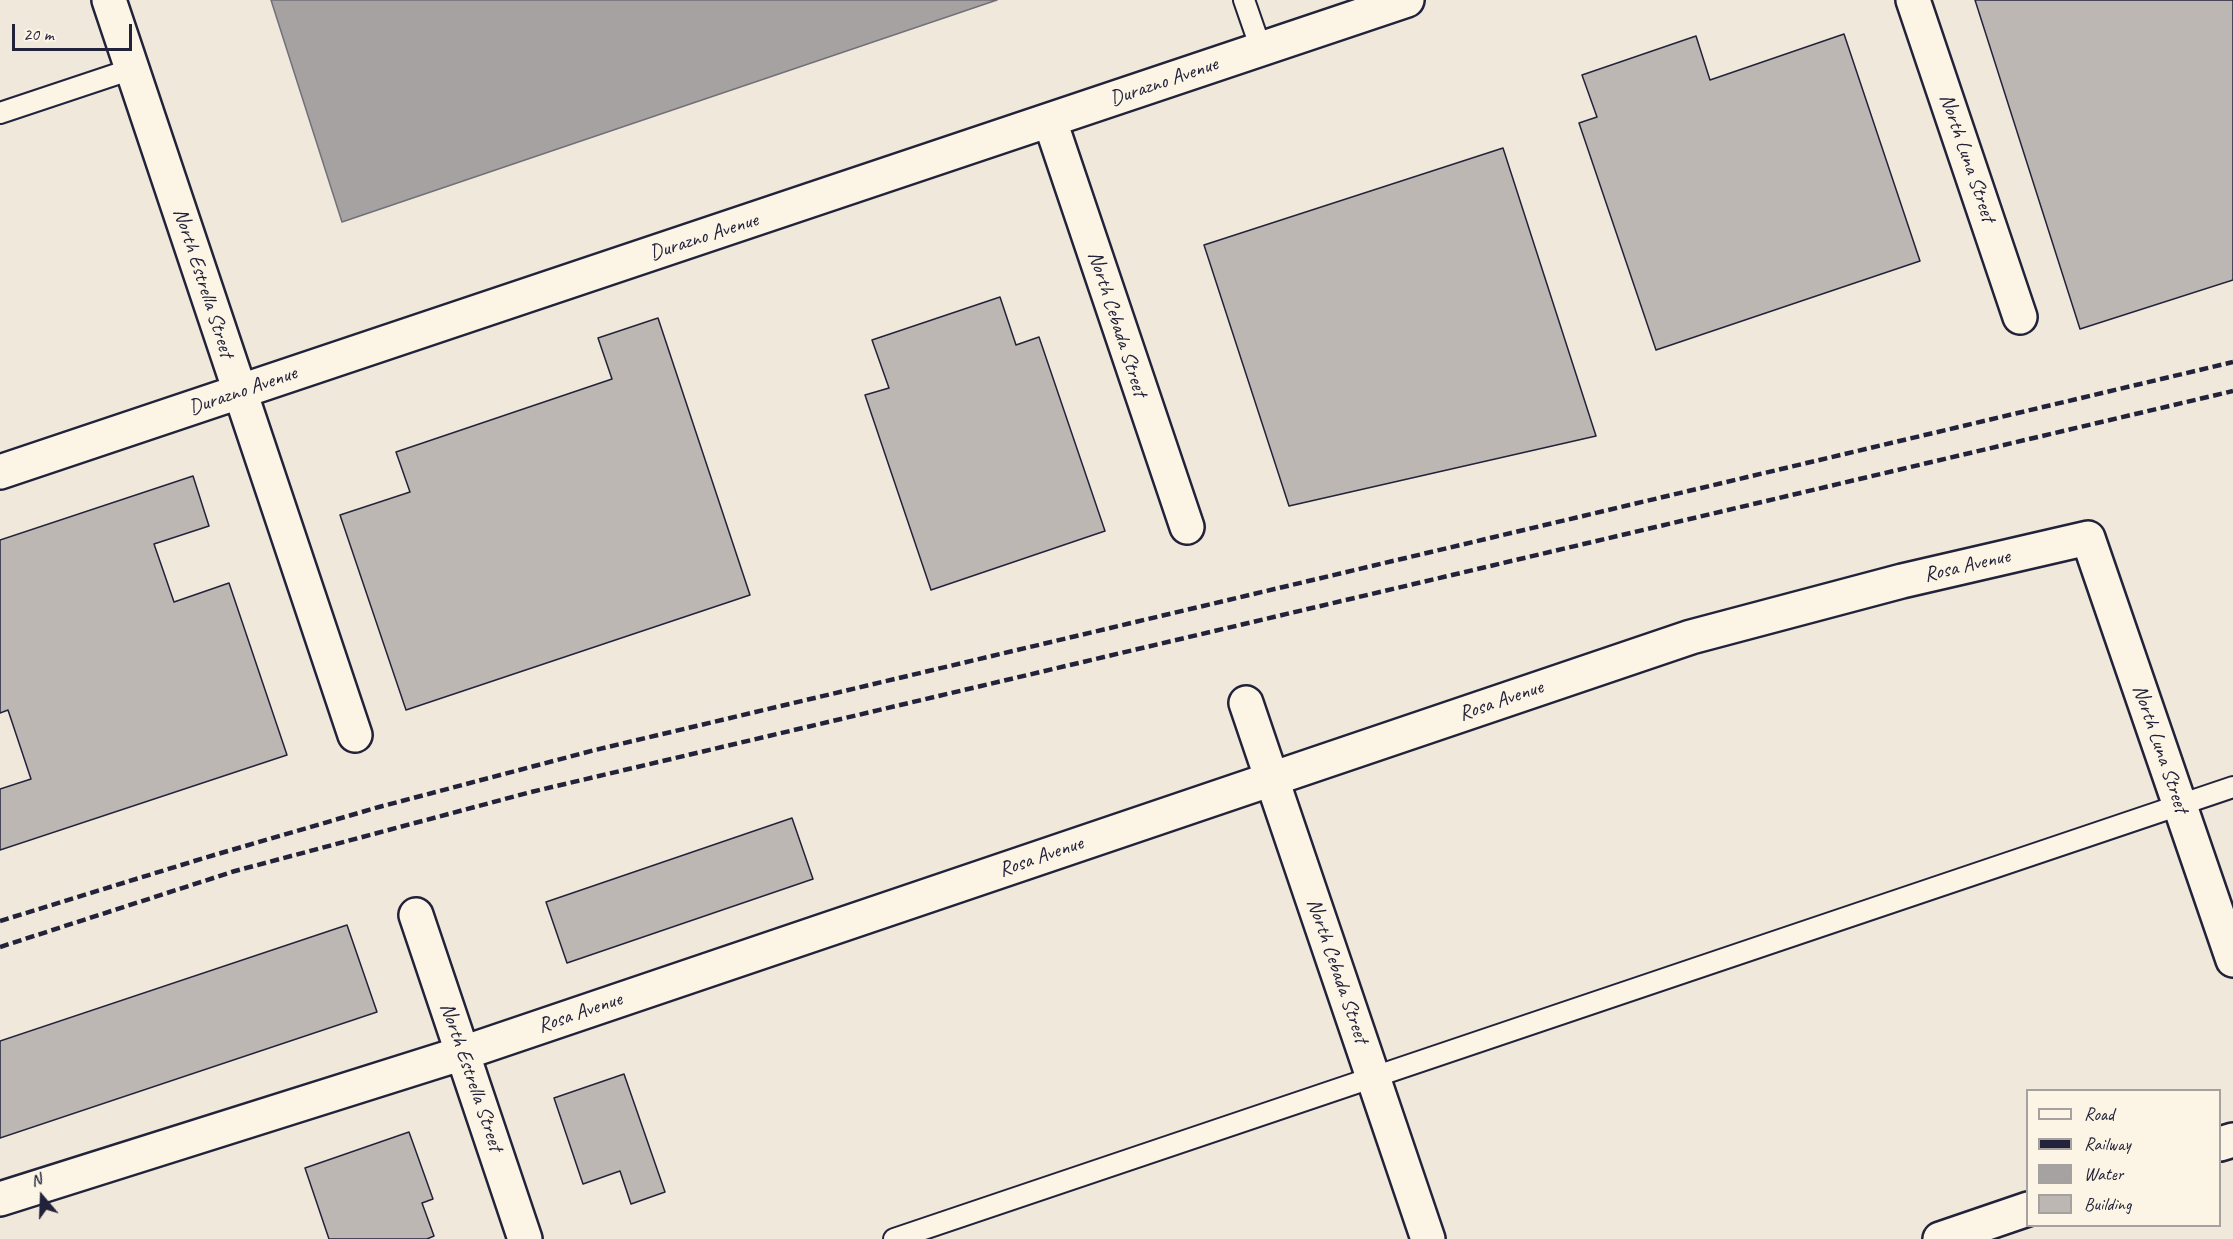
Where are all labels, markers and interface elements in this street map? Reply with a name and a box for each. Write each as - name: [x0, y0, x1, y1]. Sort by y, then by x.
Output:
- scale bar: [15, 12, 135, 50]
- text: 20 m: [23, 23, 54, 45]
- street label: Durazno Avenue: [1107, 52, 1221, 112]
- street label: North Luna Street: [1933, 91, 2001, 225]
- street label: North Estrella Street: [167, 205, 239, 361]
- street label: Durazno Avenue: [647, 208, 761, 266]
- street label: North Cebada Street: [1082, 248, 1152, 400]
- street label: Durazno Avenue: [186, 361, 300, 421]
- street label: Rosa Avenue: [1922, 544, 2012, 588]
- street label: Rosa Avenue: [1456, 675, 1546, 727]
- street label: North Luna Street: [2126, 682, 2194, 816]
- street label: Rosa Avenue: [996, 831, 1086, 883]
- street label: North Cebada Street: [1300, 895, 1374, 1047]
- street label: Rosa Avenue: [535, 987, 625, 1039]
- street label: North Estrella Street: [434, 999, 508, 1155]
- legend: [2026, 1089, 2221, 1227]
- text: Road: [2084, 1103, 2114, 1125]
- text: Railway: [2084, 1133, 2131, 1155]
- text: Water: [2084, 1163, 2123, 1185]
- north arrow: [12, 1167, 72, 1227]
- text: N: [28, 1169, 44, 1191]
- text: Building: [2084, 1193, 2131, 1215]

